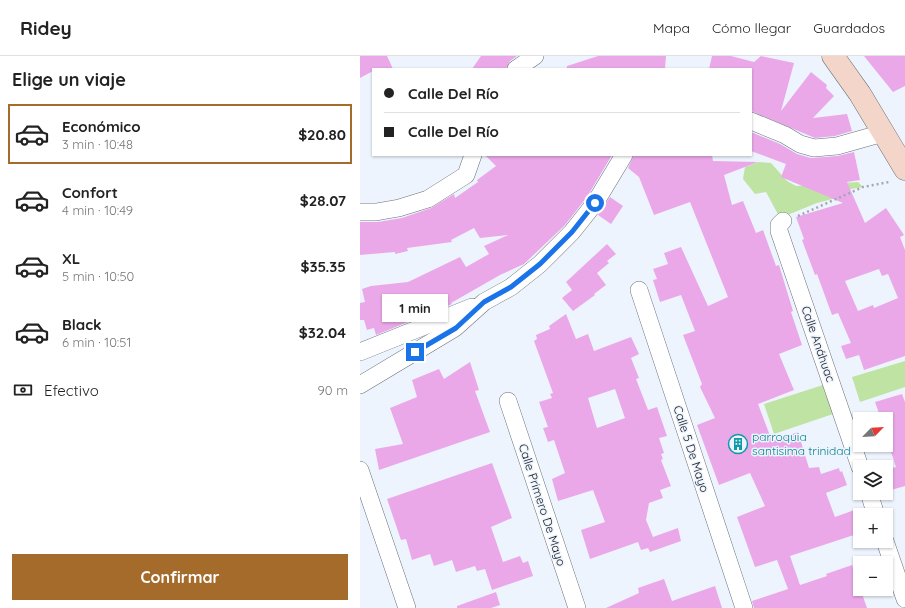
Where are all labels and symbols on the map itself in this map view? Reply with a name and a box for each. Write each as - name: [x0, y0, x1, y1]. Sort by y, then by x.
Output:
- route start: [586, 194, 604, 212]
- callout: 1 min: [382, 294, 448, 322]
- street label: Calle Anáhuac: [798, 304, 839, 384]
- route end: [406, 343, 424, 361]
- street label: Calle 5 De Mayo: [670, 404, 713, 494]
- north arrow: [853, 412, 893, 452]
- place label: parroquia santisima trinidad: [752, 429, 851, 458]
- building icon: parroquia santisima trinidad: [727, 433, 749, 455]
- street label: Calle Primero De Mayo: [516, 442, 569, 568]

